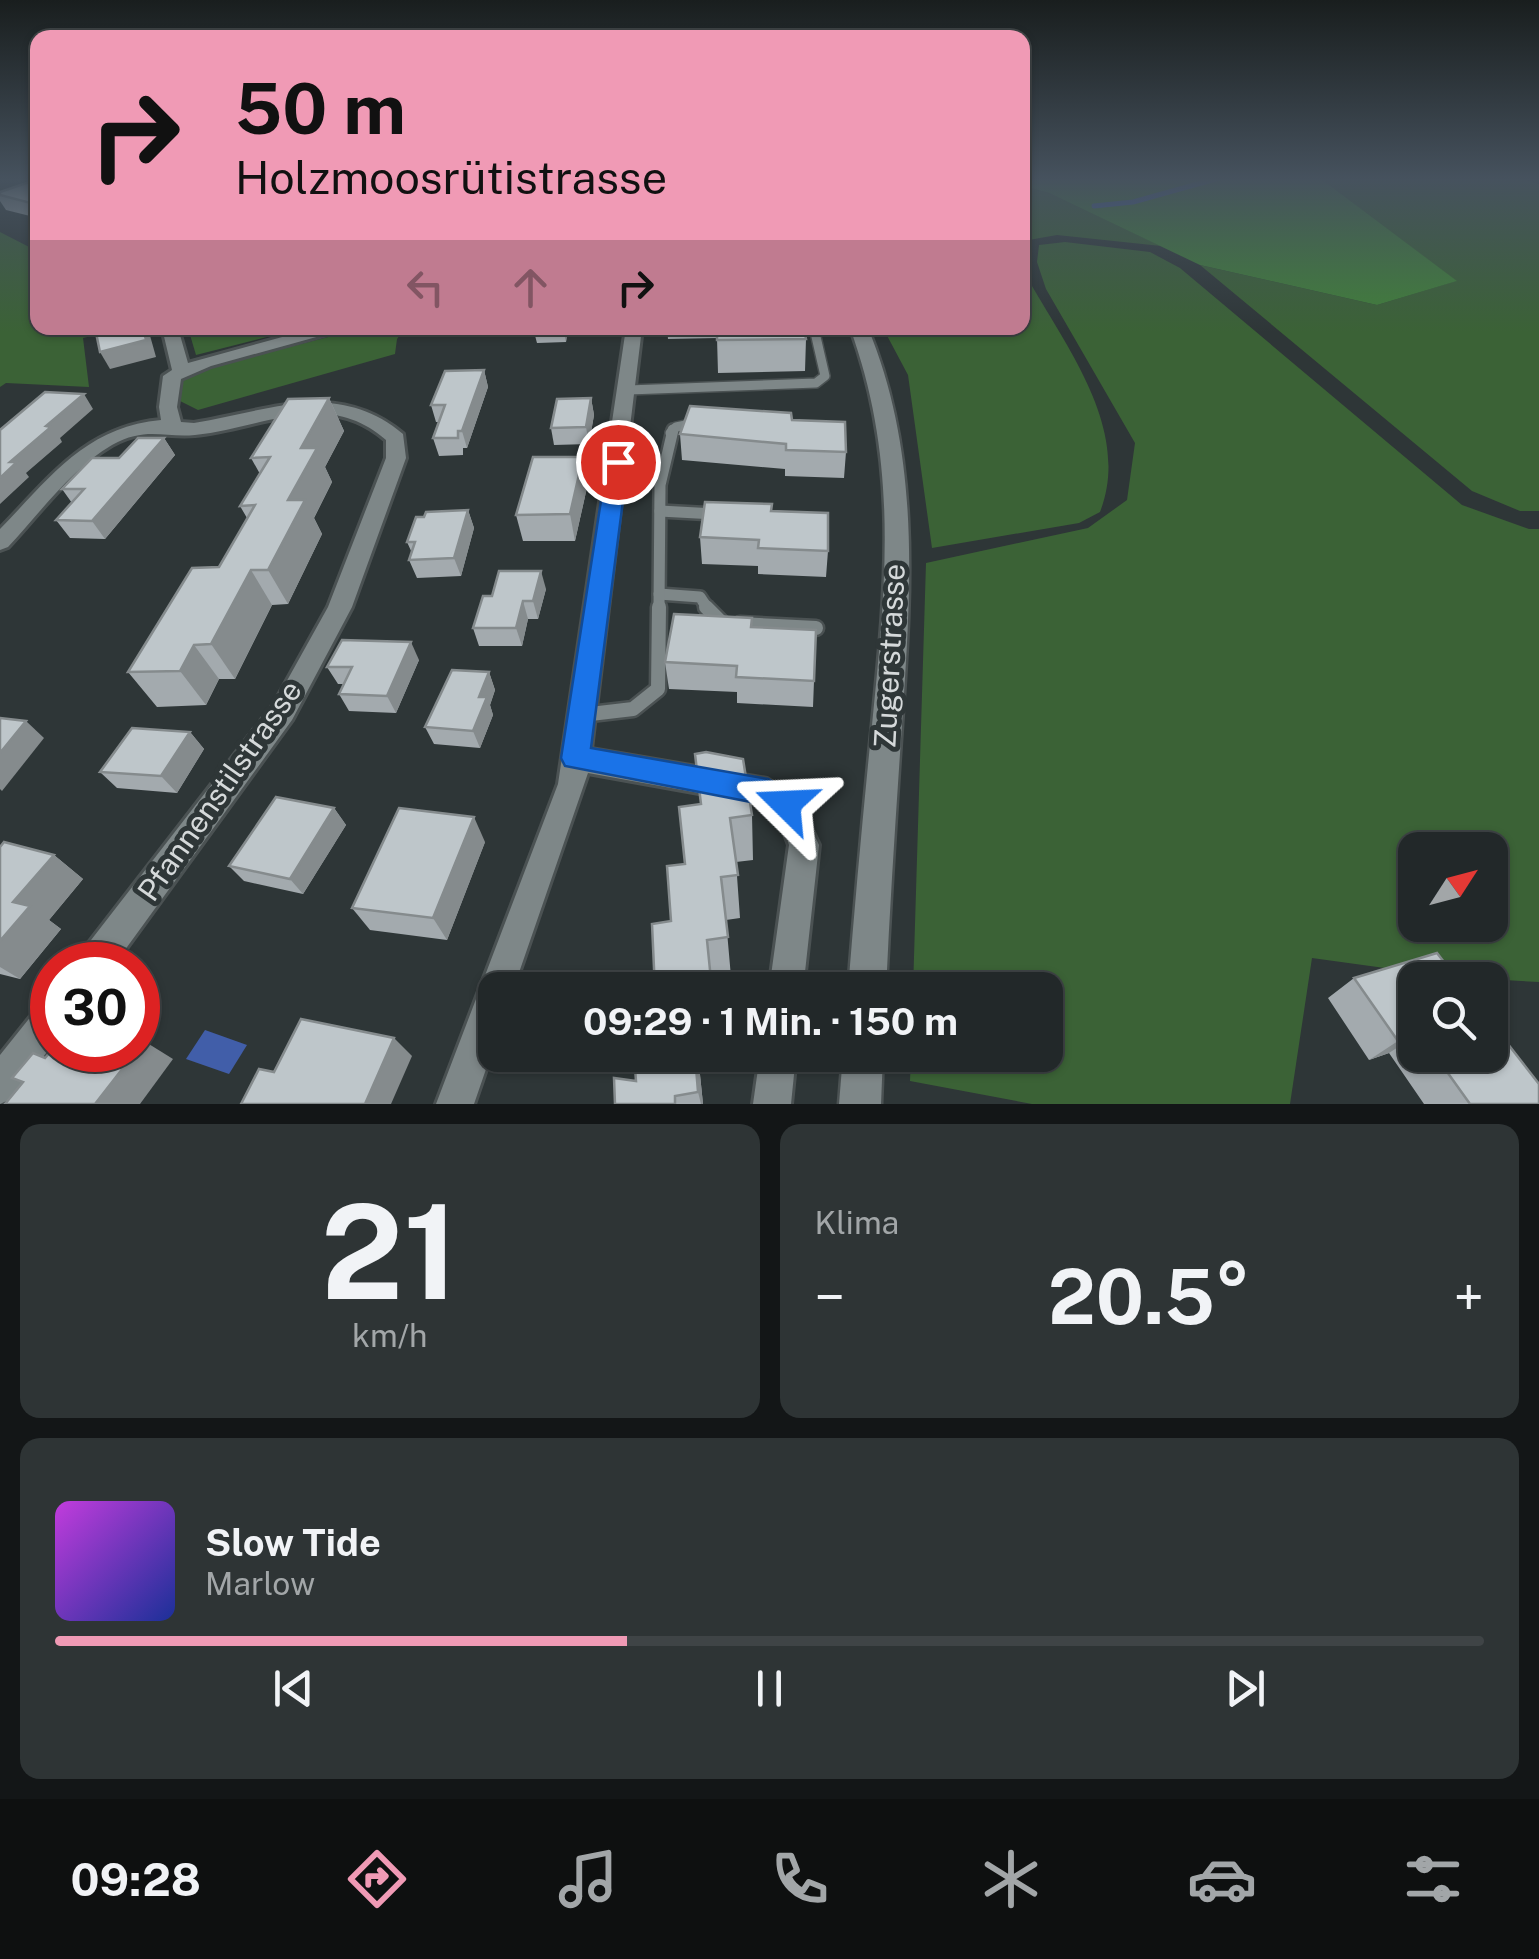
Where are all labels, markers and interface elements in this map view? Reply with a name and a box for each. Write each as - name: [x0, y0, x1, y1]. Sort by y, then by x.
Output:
- text: 50 m: [235, 67, 406, 150]
- icon: right: [70, 70, 200, 200]
- text: Holzmoosrütistrasse: [235, 151, 667, 204]
- icon: left: [398, 260, 453, 315]
- icon: ahead: [503, 260, 558, 315]
- icon: right: [608, 260, 663, 315]
- pin: [576, 420, 661, 505]
- icon: arrive: [591, 435, 646, 490]
- street label: Zugerstrasse: [866, 563, 912, 749]
- street label: Pfannenstilstrasse: [130, 673, 309, 908]
- position arrow: [734, 752, 838, 856]
- north arrow: [1398, 832, 1508, 942]
- map controls: [1398, 832, 1508, 1072]
- speed limit sign: 30: [30, 942, 160, 1072]
- button: search: [1398, 962, 1508, 1072]
- text: 09:29 · 1 Min. · 150 m: [583, 999, 958, 1044]
- text: 21: [321, 1176, 459, 1328]
- text: Klima: [815, 1204, 899, 1241]
- text: 20.5°: [1048, 1253, 1250, 1341]
- text: −: [815, 1265, 845, 1329]
- text: +: [1453, 1265, 1484, 1329]
- text: km/h: [352, 1317, 427, 1354]
- text: Slow Tide: [205, 1520, 381, 1565]
- text: Marlow: [205, 1565, 315, 1602]
- icon: previous: [266, 1661, 321, 1716]
- icon: pause: [742, 1661, 797, 1716]
- icon: next: [1218, 1661, 1273, 1716]
- icon: directions: [342, 1844, 412, 1914]
- icon: music: [553, 1844, 623, 1914]
- icon: phone: [765, 1844, 835, 1914]
- icon: climate: [976, 1844, 1046, 1914]
- icon: car: [1187, 1844, 1257, 1914]
- icon: filters: [1398, 1844, 1468, 1914]
- text: 09:28: [71, 1853, 201, 1906]

